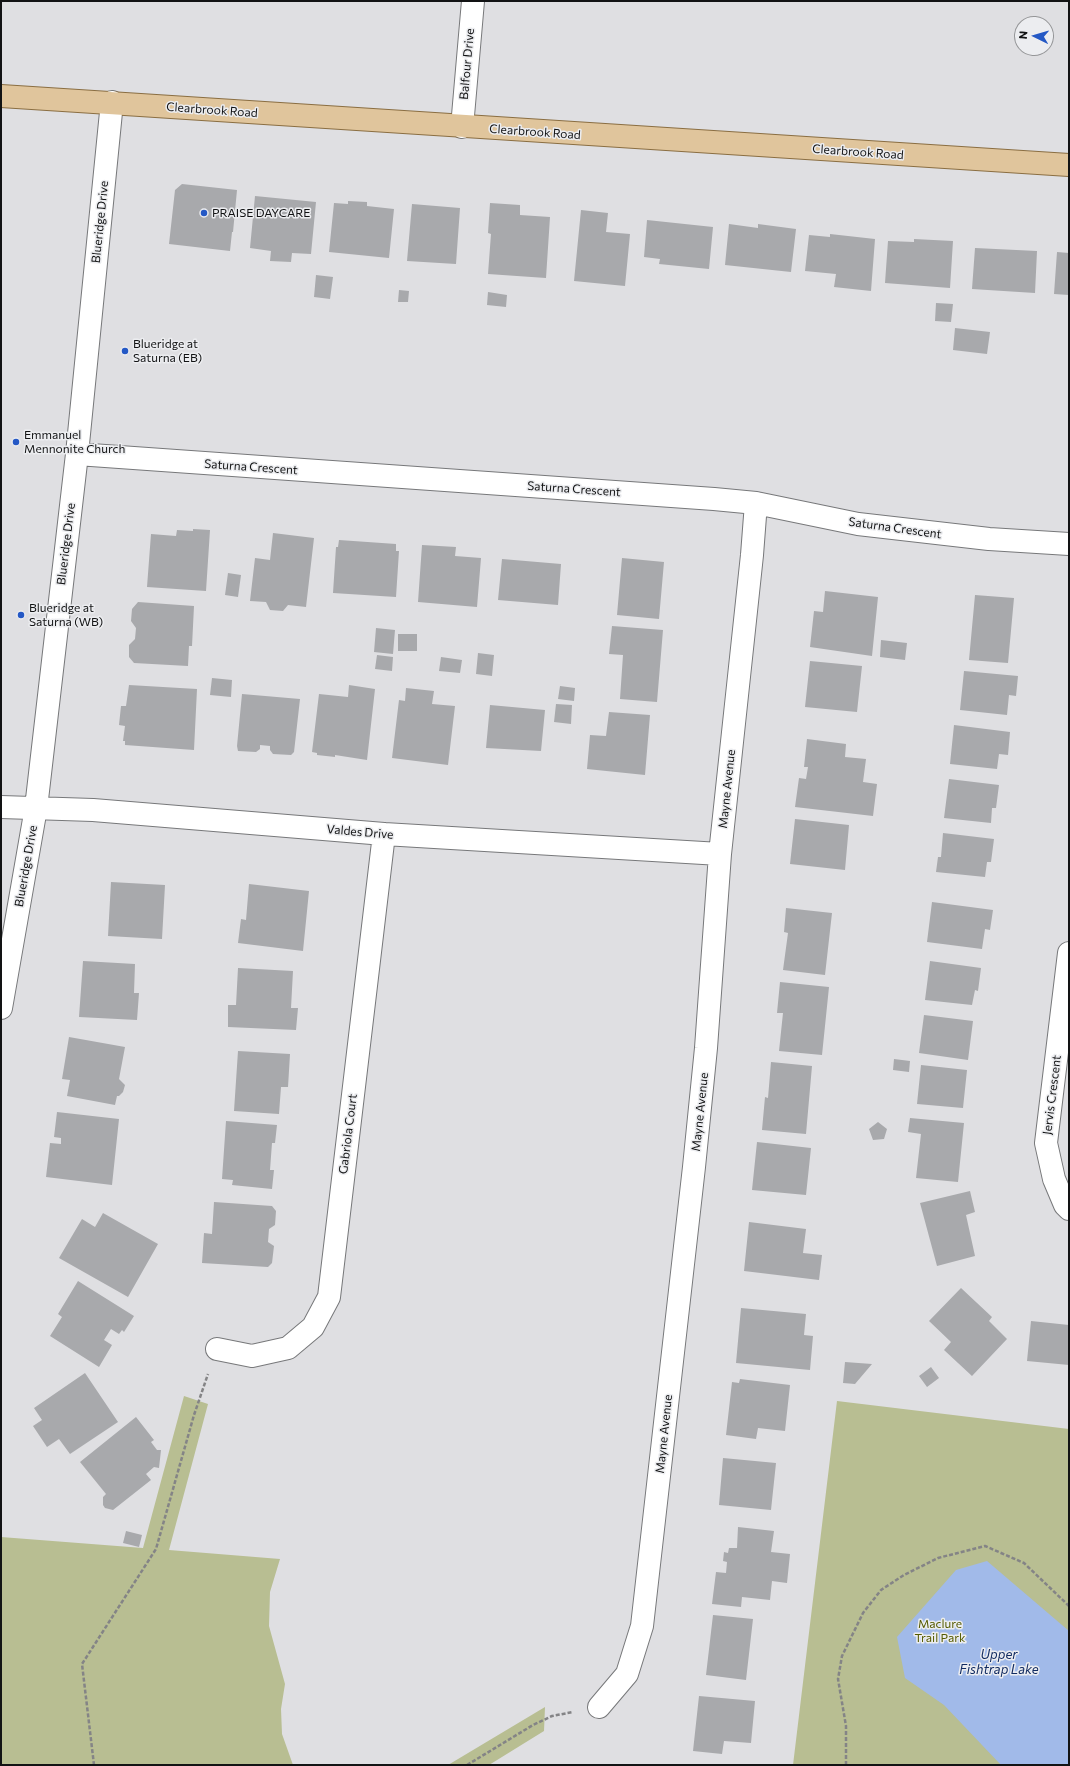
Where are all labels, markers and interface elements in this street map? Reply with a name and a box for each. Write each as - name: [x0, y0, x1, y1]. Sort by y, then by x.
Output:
- north arrow: [1014, 16, 1054, 56]
- street label: Balfour Drive: [457, 28, 477, 100]
- text: N: [1016, 30, 1029, 40]
- street label: Clearbrook Road: [166, 100, 258, 120]
- street label: Clearbrook Road: [489, 122, 581, 142]
- street label: Clearbrook Road: [812, 142, 904, 162]
- street label: Blueridge Drive: [89, 180, 111, 264]
- place label: PRAISE DAYCARE: [212, 206, 310, 220]
- marker: PRAISE DAYCARE: [199, 208, 209, 218]
- place label: Blueridge at Saturna (EB): [133, 337, 202, 365]
- marker: Blueridge at Saturna (EB): [120, 346, 130, 356]
- place label: Emmanuel Mennonite Church: [24, 428, 125, 456]
- marker: Emmanuel Mennonite Church: [11, 437, 21, 447]
- street label: Saturna Crescent: [204, 457, 298, 477]
- street label: Saturna Crescent: [527, 479, 621, 499]
- street label: Blueridge Drive: [54, 502, 78, 586]
- street label: Saturna Crescent: [848, 514, 942, 542]
- place label: Blueridge at Saturna (WB): [29, 601, 103, 629]
- marker: Blueridge at Saturna (WB): [16, 610, 26, 620]
- street label: Mayne Avenue: [716, 749, 738, 829]
- street label: Valdes Drive: [326, 822, 394, 842]
- street label: Blueridge Drive: [12, 824, 40, 908]
- street label: Jervis Crescent: [1040, 1054, 1064, 1136]
- street label: Mayne Avenue: [689, 1072, 711, 1152]
- street label: Gabriola Court: [336, 1093, 360, 1175]
- street label: Mayne Avenue: [653, 1394, 675, 1474]
- park label: Maclure Trail Park: [914, 1617, 966, 1645]
- water label: Upper Fishtrap Lake: [959, 1647, 1039, 1678]

